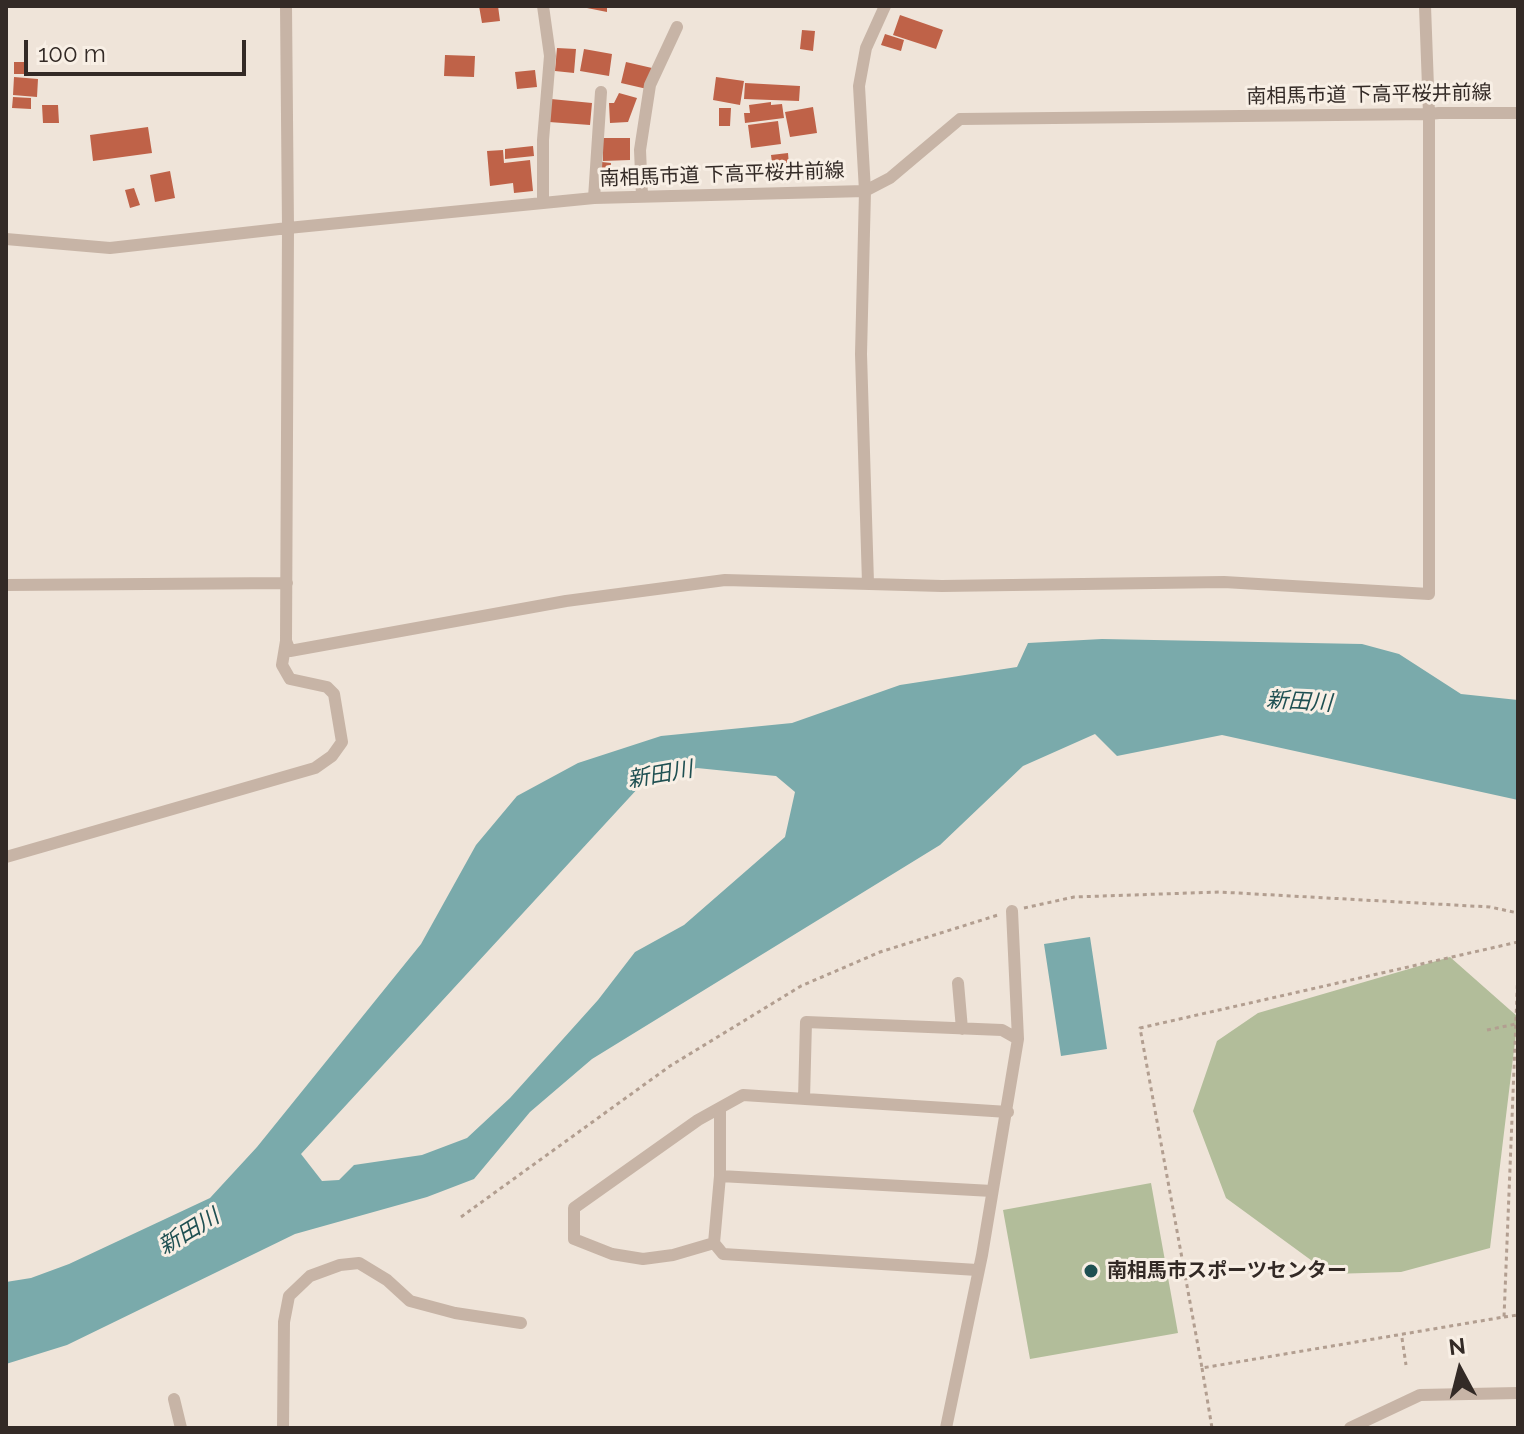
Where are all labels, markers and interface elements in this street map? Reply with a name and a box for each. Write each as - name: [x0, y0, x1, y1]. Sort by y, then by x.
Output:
- scale bar: [28, 24, 250, 74]
- text: 100 m: [38, 39, 106, 68]
- street label: 南相馬市道 下高平桜井前線: [1246, 81, 1492, 109]
- street label: 南相馬市道 下高平桜井前線: [599, 159, 845, 191]
- water label: 新田川: [1265, 687, 1333, 717]
- water label: 新田川: [625, 756, 695, 794]
- water label: 新田川: [154, 1204, 224, 1260]
- place label: 南相馬市スポーツセンター: [1107, 1259, 1347, 1283]
- marker: 南相馬市スポーツセンター: [1082, 1262, 1100, 1280]
- north arrow: [1420, 1330, 1500, 1410]
- text: N: [1447, 1332, 1467, 1360]

